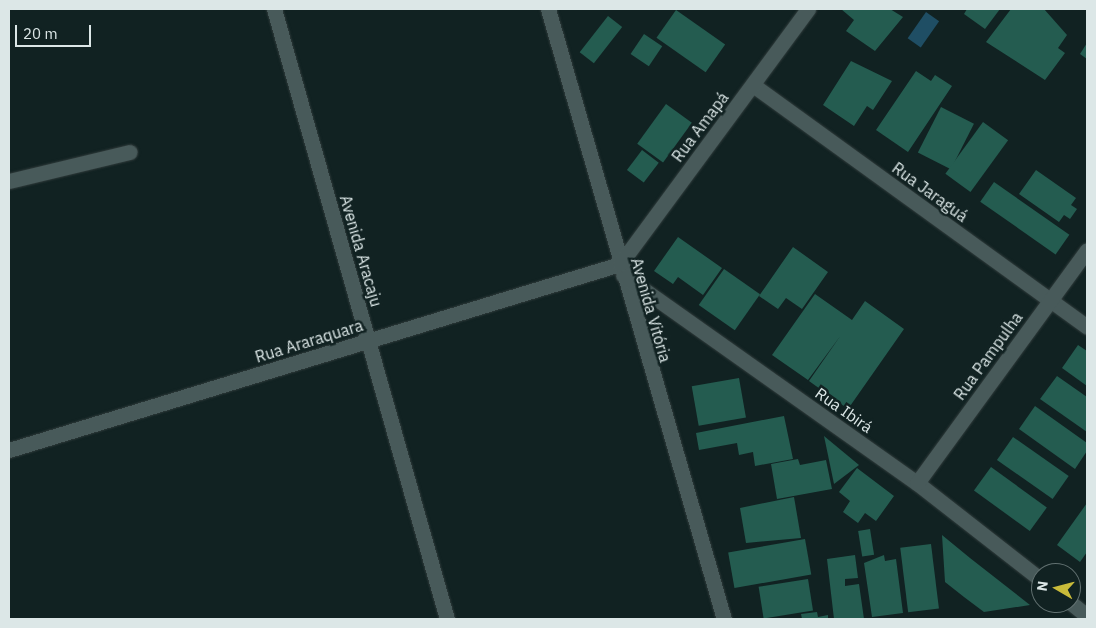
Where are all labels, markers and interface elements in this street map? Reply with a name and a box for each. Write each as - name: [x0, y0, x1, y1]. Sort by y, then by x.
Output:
- scale bar: [18, 15, 94, 47]
- text: 20 m: [23, 24, 58, 43]
- street label: Rua Amapá: [668, 88, 732, 166]
- street label: Rua Jaraguá: [888, 158, 972, 226]
- street label: Avenida Aracaju: [336, 193, 386, 309]
- street label: Avenida Vitória: [627, 256, 675, 364]
- street label: Rua Pampulha: [950, 308, 1026, 404]
- street label: Rua Araraquara: [253, 315, 365, 367]
- street label: Rua Ibirá: [812, 383, 876, 437]
- north arrow: [1031, 563, 1081, 613]
- text: N: [1033, 580, 1052, 592]

